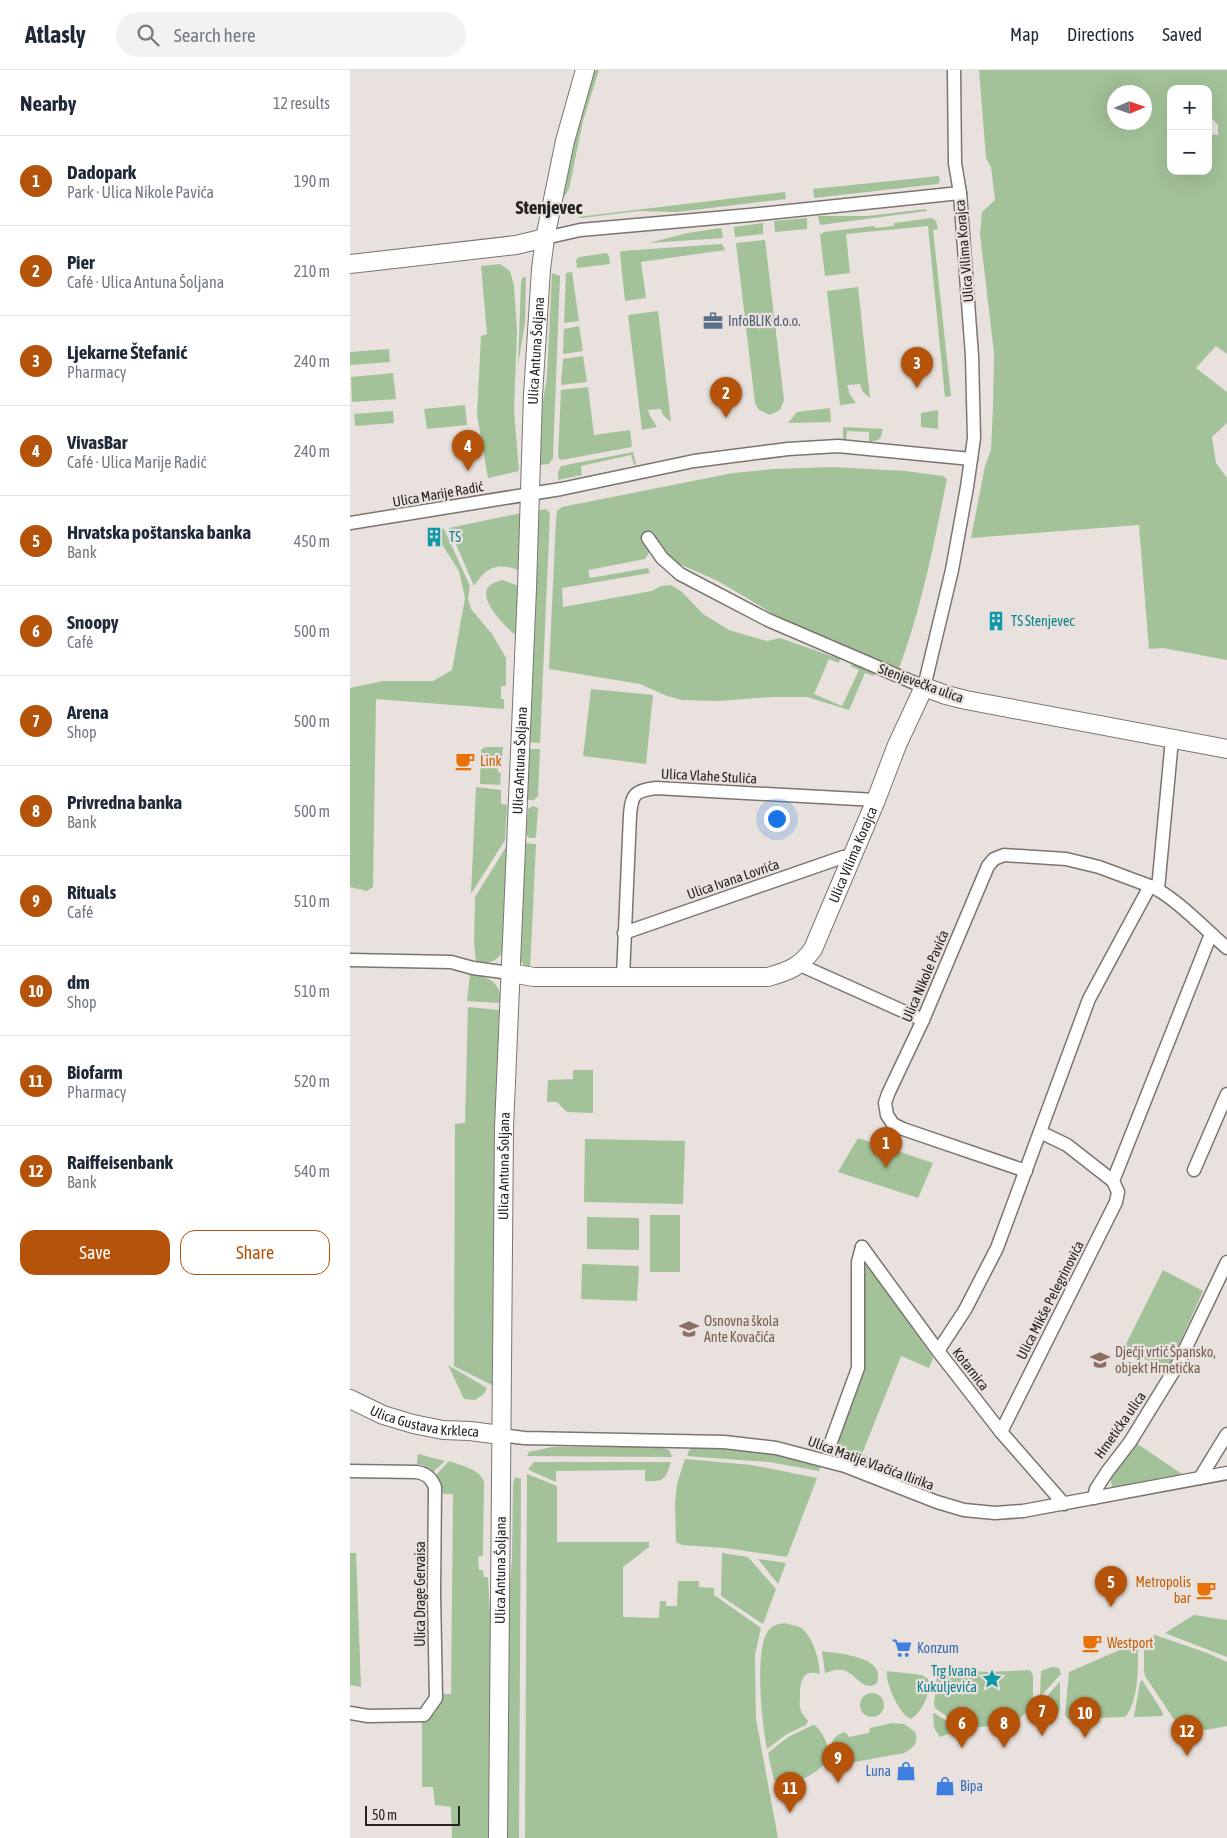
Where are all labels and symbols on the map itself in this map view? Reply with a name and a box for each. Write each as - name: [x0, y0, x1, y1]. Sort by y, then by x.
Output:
- north arrow: [1107, 85, 1152, 130]
- district label: Stenjevec: [515, 196, 583, 218]
- street label: Ulica Vilima Korajca: [952, 199, 976, 303]
- street label: Ulica Antuna Šoljana: [525, 296, 547, 405]
- office icon: InfoBLIK d.o.o.: [702, 310, 724, 332]
- place label: InfoBLIK d.o.o.: [728, 313, 800, 329]
- pin: 3: [901, 347, 933, 388]
- pin: 2: [710, 377, 742, 418]
- pin: 4: [452, 430, 484, 471]
- street label: Ulica Marije Radić: [391, 478, 486, 510]
- building icon: TS: [423, 526, 445, 548]
- place label: TS: [449, 529, 461, 545]
- building icon: TS Stenjevec: [985, 610, 1007, 632]
- place label: TS Stenjevec: [1011, 613, 1075, 629]
- street label: Stenjevečka ulica: [876, 660, 966, 706]
- street label: Ulica Antuna Šoljana: [509, 706, 530, 815]
- cafe icon: Link: [454, 750, 476, 772]
- place label: Link: [480, 753, 502, 769]
- street label: Ulica Vlahe Stulića: [661, 765, 757, 787]
- street label: Ulica Vilima Korajca: [825, 804, 880, 905]
- your location: [764, 806, 790, 832]
- street label: Ulica Ivana Lovrića: [685, 856, 781, 902]
- street label: Ulica Nikole Pavića: [898, 928, 952, 1024]
- street label: Ulica Antuna Šoljana: [495, 1112, 513, 1220]
- pin: 1: [870, 1127, 902, 1168]
- street label: Ulica Mikše Pelegrinovića: [1013, 1238, 1087, 1362]
- place label: Osnovna škola Ante Kovačića: [704, 1313, 779, 1345]
- school or university icon: Osnovna škola Ante Kovačića: [678, 1318, 700, 1340]
- place label: Dječji vrtić Špansko, objekt Hrnetićka: [1115, 1344, 1216, 1376]
- street label: Kotarnica: [949, 1345, 993, 1393]
- school or university icon: Dječji vrtić Špansko, objekt Hrnetićka: [1089, 1349, 1111, 1371]
- street label: Hrnetićka ulica: [1091, 1389, 1149, 1461]
- street label: Ulica Gustava Krkleca: [367, 1402, 480, 1440]
- street label: Ulica Matije Vlačića Ilirika: [806, 1433, 936, 1493]
- street label: Ulica Antuna Šoljana: [492, 1516, 509, 1624]
- street label: Ulica Drage Gervaisa: [412, 1541, 428, 1647]
- pin: 5: [1095, 1566, 1127, 1607]
- place label: Metropolis bar: [1135, 1574, 1192, 1606]
- cafe icon: Metropolis bar: [1195, 1579, 1217, 1601]
- cafe icon: Westport: [1081, 1632, 1103, 1654]
- place label: Westport: [1107, 1635, 1153, 1651]
- supermarket icon: Konzum: [891, 1637, 913, 1659]
- place label: Konzum: [917, 1640, 959, 1656]
- place label: Trg Ivana Kukuljevića: [917, 1663, 977, 1695]
- place icon: Trg Ivana Kukuljevića: [981, 1668, 1003, 1690]
- pin: 7: [1026, 1695, 1058, 1736]
- pin: 10: [1069, 1697, 1101, 1738]
- pin: 6: [946, 1707, 978, 1748]
- pin: 8: [988, 1707, 1020, 1748]
- pin: 12: [1171, 1715, 1203, 1756]
- pin: 9: [822, 1742, 854, 1783]
- shop icon: Luna: [895, 1760, 917, 1782]
- place label: Luna: [866, 1763, 891, 1779]
- pin: 11: [774, 1772, 806, 1813]
- shop icon: Bipa: [934, 1775, 956, 1797]
- place label: Bipa: [960, 1778, 983, 1794]
- scale bar: [365, 1803, 460, 1826]

